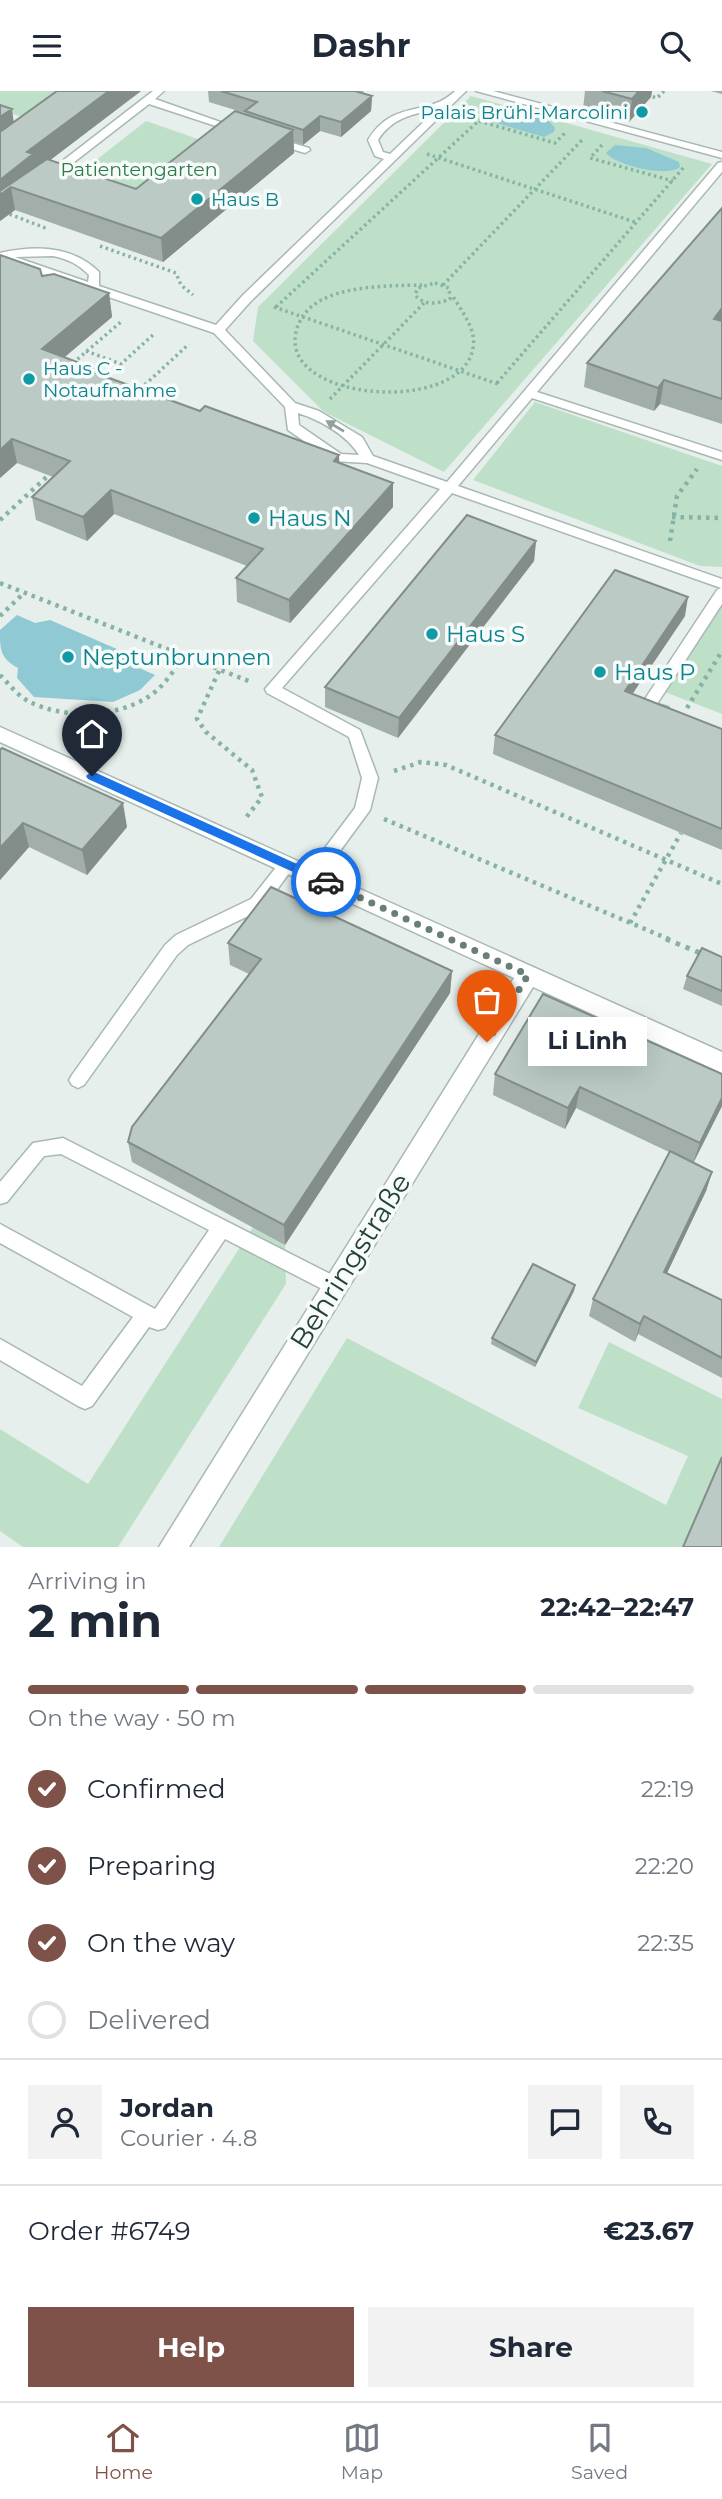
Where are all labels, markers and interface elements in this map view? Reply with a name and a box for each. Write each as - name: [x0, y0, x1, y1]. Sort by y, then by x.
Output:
- text: Dashr: [311, 26, 411, 65]
- icon: menu: [28, 27, 66, 65]
- icon: search: [656, 27, 694, 65]
- place label: Palais Brühl-Marcolini: [420, 101, 628, 124]
- marker: Palais Brühl-Marcolini: [634, 104, 650, 120]
- park label: Patientengarten: [60, 158, 218, 181]
- place label: Haus B: [211, 188, 279, 211]
- marker: Haus B: [189, 191, 205, 207]
- place label: Haus C - Notaufnahme: [43, 357, 177, 402]
- marker: Haus C - Notaufnahme: [21, 371, 37, 387]
- one-way arrow: [325, 420, 344, 433]
- place label: Haus N: [268, 504, 352, 532]
- marker: Haus N: [246, 510, 262, 526]
- place label: Haus S: [446, 620, 525, 648]
- marker: Haus S: [424, 626, 440, 642]
- place label: Neptunbrunnen: [82, 643, 271, 671]
- marker: Neptunbrunnen: [60, 649, 76, 665]
- place label: Haus P: [614, 658, 696, 686]
- marker: Haus P: [592, 664, 608, 680]
- pin: [62, 704, 122, 776]
- icon: home: [73, 715, 111, 753]
- courier: [291, 847, 361, 917]
- icon: car: [307, 863, 345, 901]
- pin: [457, 970, 517, 1042]
- icon: bag: [468, 981, 506, 1019]
- callout: Li Linh: [529, 1017, 648, 1067]
- text: Li Linh: [548, 1027, 627, 1055]
- street label: Behringstraße: [282, 1167, 418, 1355]
- text: Arriving in: [28, 1567, 147, 1595]
- text: 22:42–22:47: [540, 1591, 694, 1623]
- text: 2 min: [28, 1592, 162, 1649]
- text: On the way · 50 m: [28, 1704, 236, 1732]
- icon: check: [28, 1770, 66, 1808]
- text: Confirmed: [87, 1773, 226, 1805]
- text: 22:19: [641, 1775, 694, 1803]
- icon: check: [28, 1847, 66, 1885]
- text: Preparing: [87, 1850, 216, 1882]
- text: 22:20: [635, 1852, 694, 1880]
- icon: check: [28, 1924, 66, 1962]
- text: On the way: [87, 1927, 235, 1959]
- text: 22:35: [637, 1929, 694, 1957]
- text: Delivered: [87, 2004, 211, 2036]
- button: person: [28, 2085, 102, 2159]
- button: chat: [528, 2085, 602, 2159]
- button: phone: [620, 2085, 694, 2159]
- text: Jordan: [120, 2092, 214, 2124]
- text: Courier · 4.8: [120, 2124, 257, 2152]
- text: Order #6749: [28, 2215, 191, 2247]
- text: €23.67: [603, 2215, 694, 2247]
- button: Help: [28, 2307, 354, 2387]
- button: Share: [368, 2307, 694, 2387]
- tab: Home: [94, 2419, 153, 2484]
- tab: Map: [341, 2419, 383, 2484]
- tab: Saved: [571, 2419, 628, 2484]

